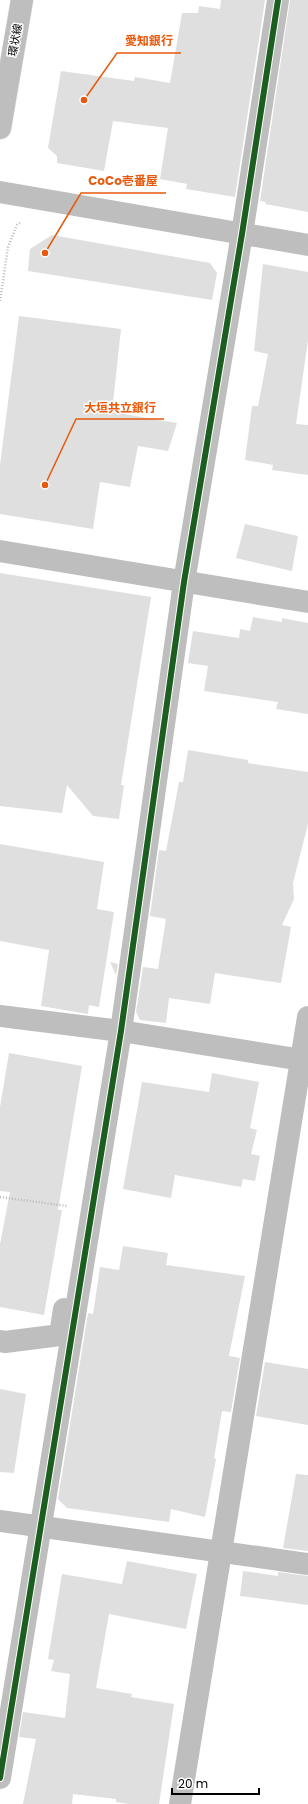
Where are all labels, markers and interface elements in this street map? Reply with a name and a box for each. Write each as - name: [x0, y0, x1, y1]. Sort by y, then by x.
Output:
- street label: 環状線: [4, 22, 26, 58]
- callout: 愛知銀行: [117, 29, 181, 53]
- text: 愛知銀行: [125, 32, 173, 49]
- callout: CoCo壱番屋: [81, 169, 166, 193]
- text: CoCo壱番屋: [88, 172, 158, 189]
- callout: 大垣共立銀行: [76, 395, 164, 419]
- text: 大垣共立銀行: [84, 399, 156, 416]
- scale bar: [172, 1770, 259, 1796]
- text: 20 m: [178, 1775, 208, 1792]

